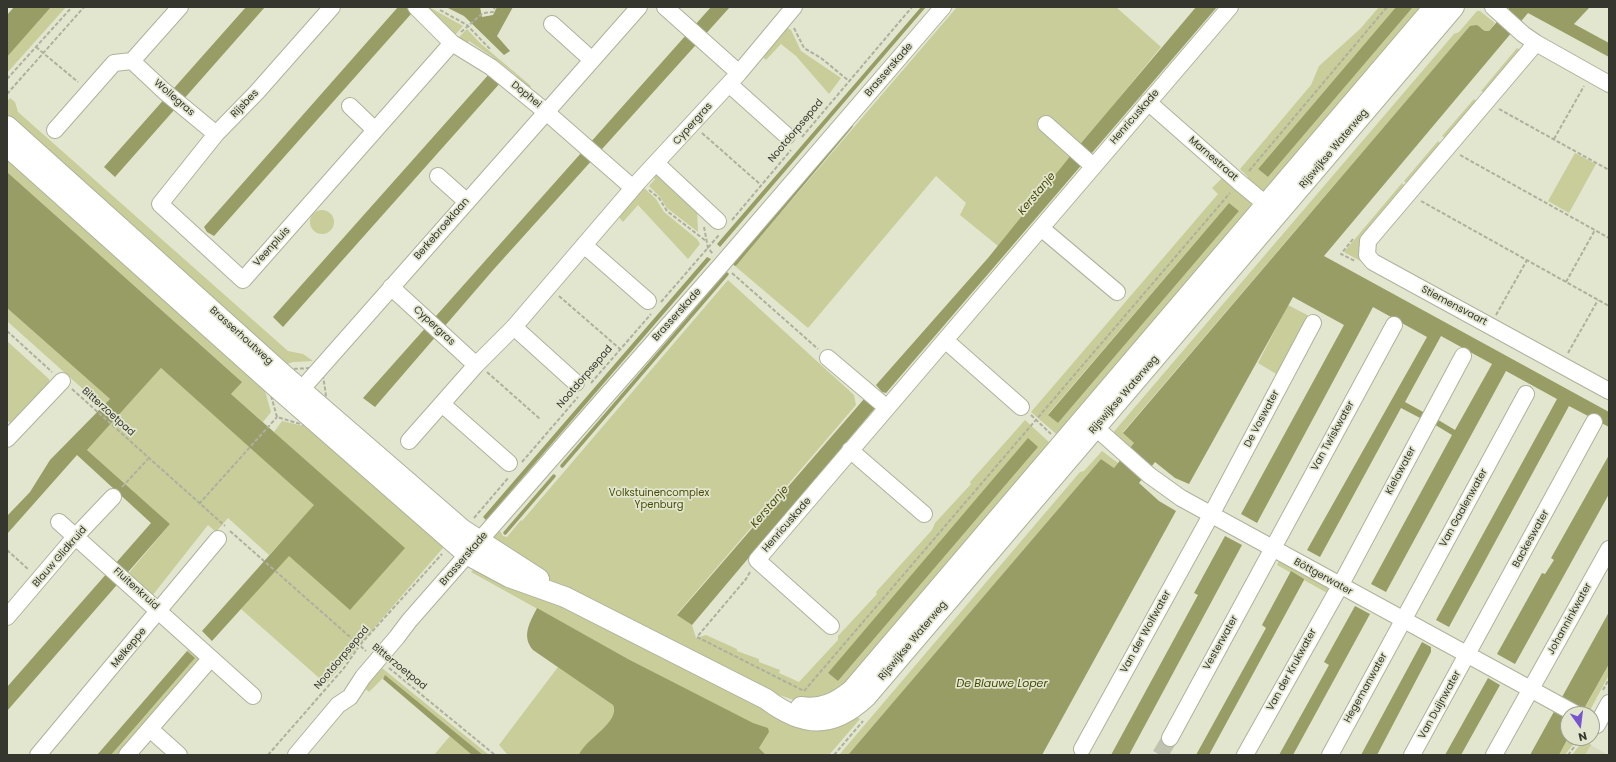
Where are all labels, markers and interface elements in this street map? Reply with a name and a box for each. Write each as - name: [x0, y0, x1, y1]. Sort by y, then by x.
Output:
- street label: Brasserskade: [862, 41, 916, 99]
- street label: Wollegras: [151, 77, 197, 119]
- street label: Dophei: [509, 79, 543, 111]
- street label: Rijsbes: [229, 87, 261, 121]
- street label: Henricuskade: [1108, 87, 1162, 147]
- street label: Nootdorpsepad: [766, 97, 826, 165]
- street label: Cypergras: [671, 100, 715, 148]
- street label: Rijswijkse Waterweg: [1297, 107, 1371, 191]
- street label: Marnestraat: [1186, 134, 1240, 184]
- water label: Kerstanje: [1015, 170, 1059, 218]
- street label: Berkebroeklaan: [412, 196, 472, 262]
- street label: Veenpluis: [251, 225, 293, 269]
- street label: Stiemensvaart: [1419, 284, 1489, 328]
- street label: Brasserskade: [650, 286, 704, 344]
- street label: Brasserhoutweg: [207, 304, 275, 368]
- street label: Cypergras: [411, 304, 457, 348]
- street label: Nootdorpsepad: [555, 343, 615, 411]
- street label: Rijswijkse Waterweg: [1087, 353, 1161, 437]
- street label: Bitterzoetpad: [79, 385, 137, 439]
- street label: De Voswater: [1242, 388, 1282, 450]
- street label: Van Twiskwater: [1309, 399, 1357, 473]
- street label: Kielawater: [1383, 445, 1419, 497]
- street label: Van Gaalenwater: [1438, 467, 1490, 549]
- water label: Kerstanje: [748, 483, 792, 531]
- park label: Volkstuinencomplex Ypenburg: [609, 487, 709, 510]
- street label: Henricuskade: [760, 495, 814, 555]
- street label: Backeswater: [1510, 508, 1552, 570]
- street label: Blauw Glidkruid: [30, 524, 90, 590]
- street label: Brasserskade: [437, 530, 491, 588]
- street label: Böttgerwater: [1292, 556, 1354, 598]
- street label: Fluitenkruid: [111, 565, 161, 613]
- street label: Johanninkwater: [1545, 581, 1595, 657]
- street label: Van der Wolfwater: [1118, 589, 1174, 675]
- street label: Rijswijkse Waterweg: [876, 599, 950, 683]
- street label: Vesterwater: [1201, 614, 1241, 672]
- street label: Nootdorpsepad: [312, 624, 372, 692]
- street label: Melkeppe: [109, 626, 149, 670]
- street label: Van der Krukwater: [1265, 627, 1319, 713]
- street label: Bitterzoetpad: [369, 641, 429, 693]
- street label: Hegemanwater: [1342, 651, 1390, 725]
- street label: Van Duijnwater: [1416, 669, 1464, 741]
- water label: De Blauwe Loper: [956, 677, 1048, 691]
- north arrow: [1560, 706, 1600, 746]
- text: N: [1577, 728, 1589, 745]

